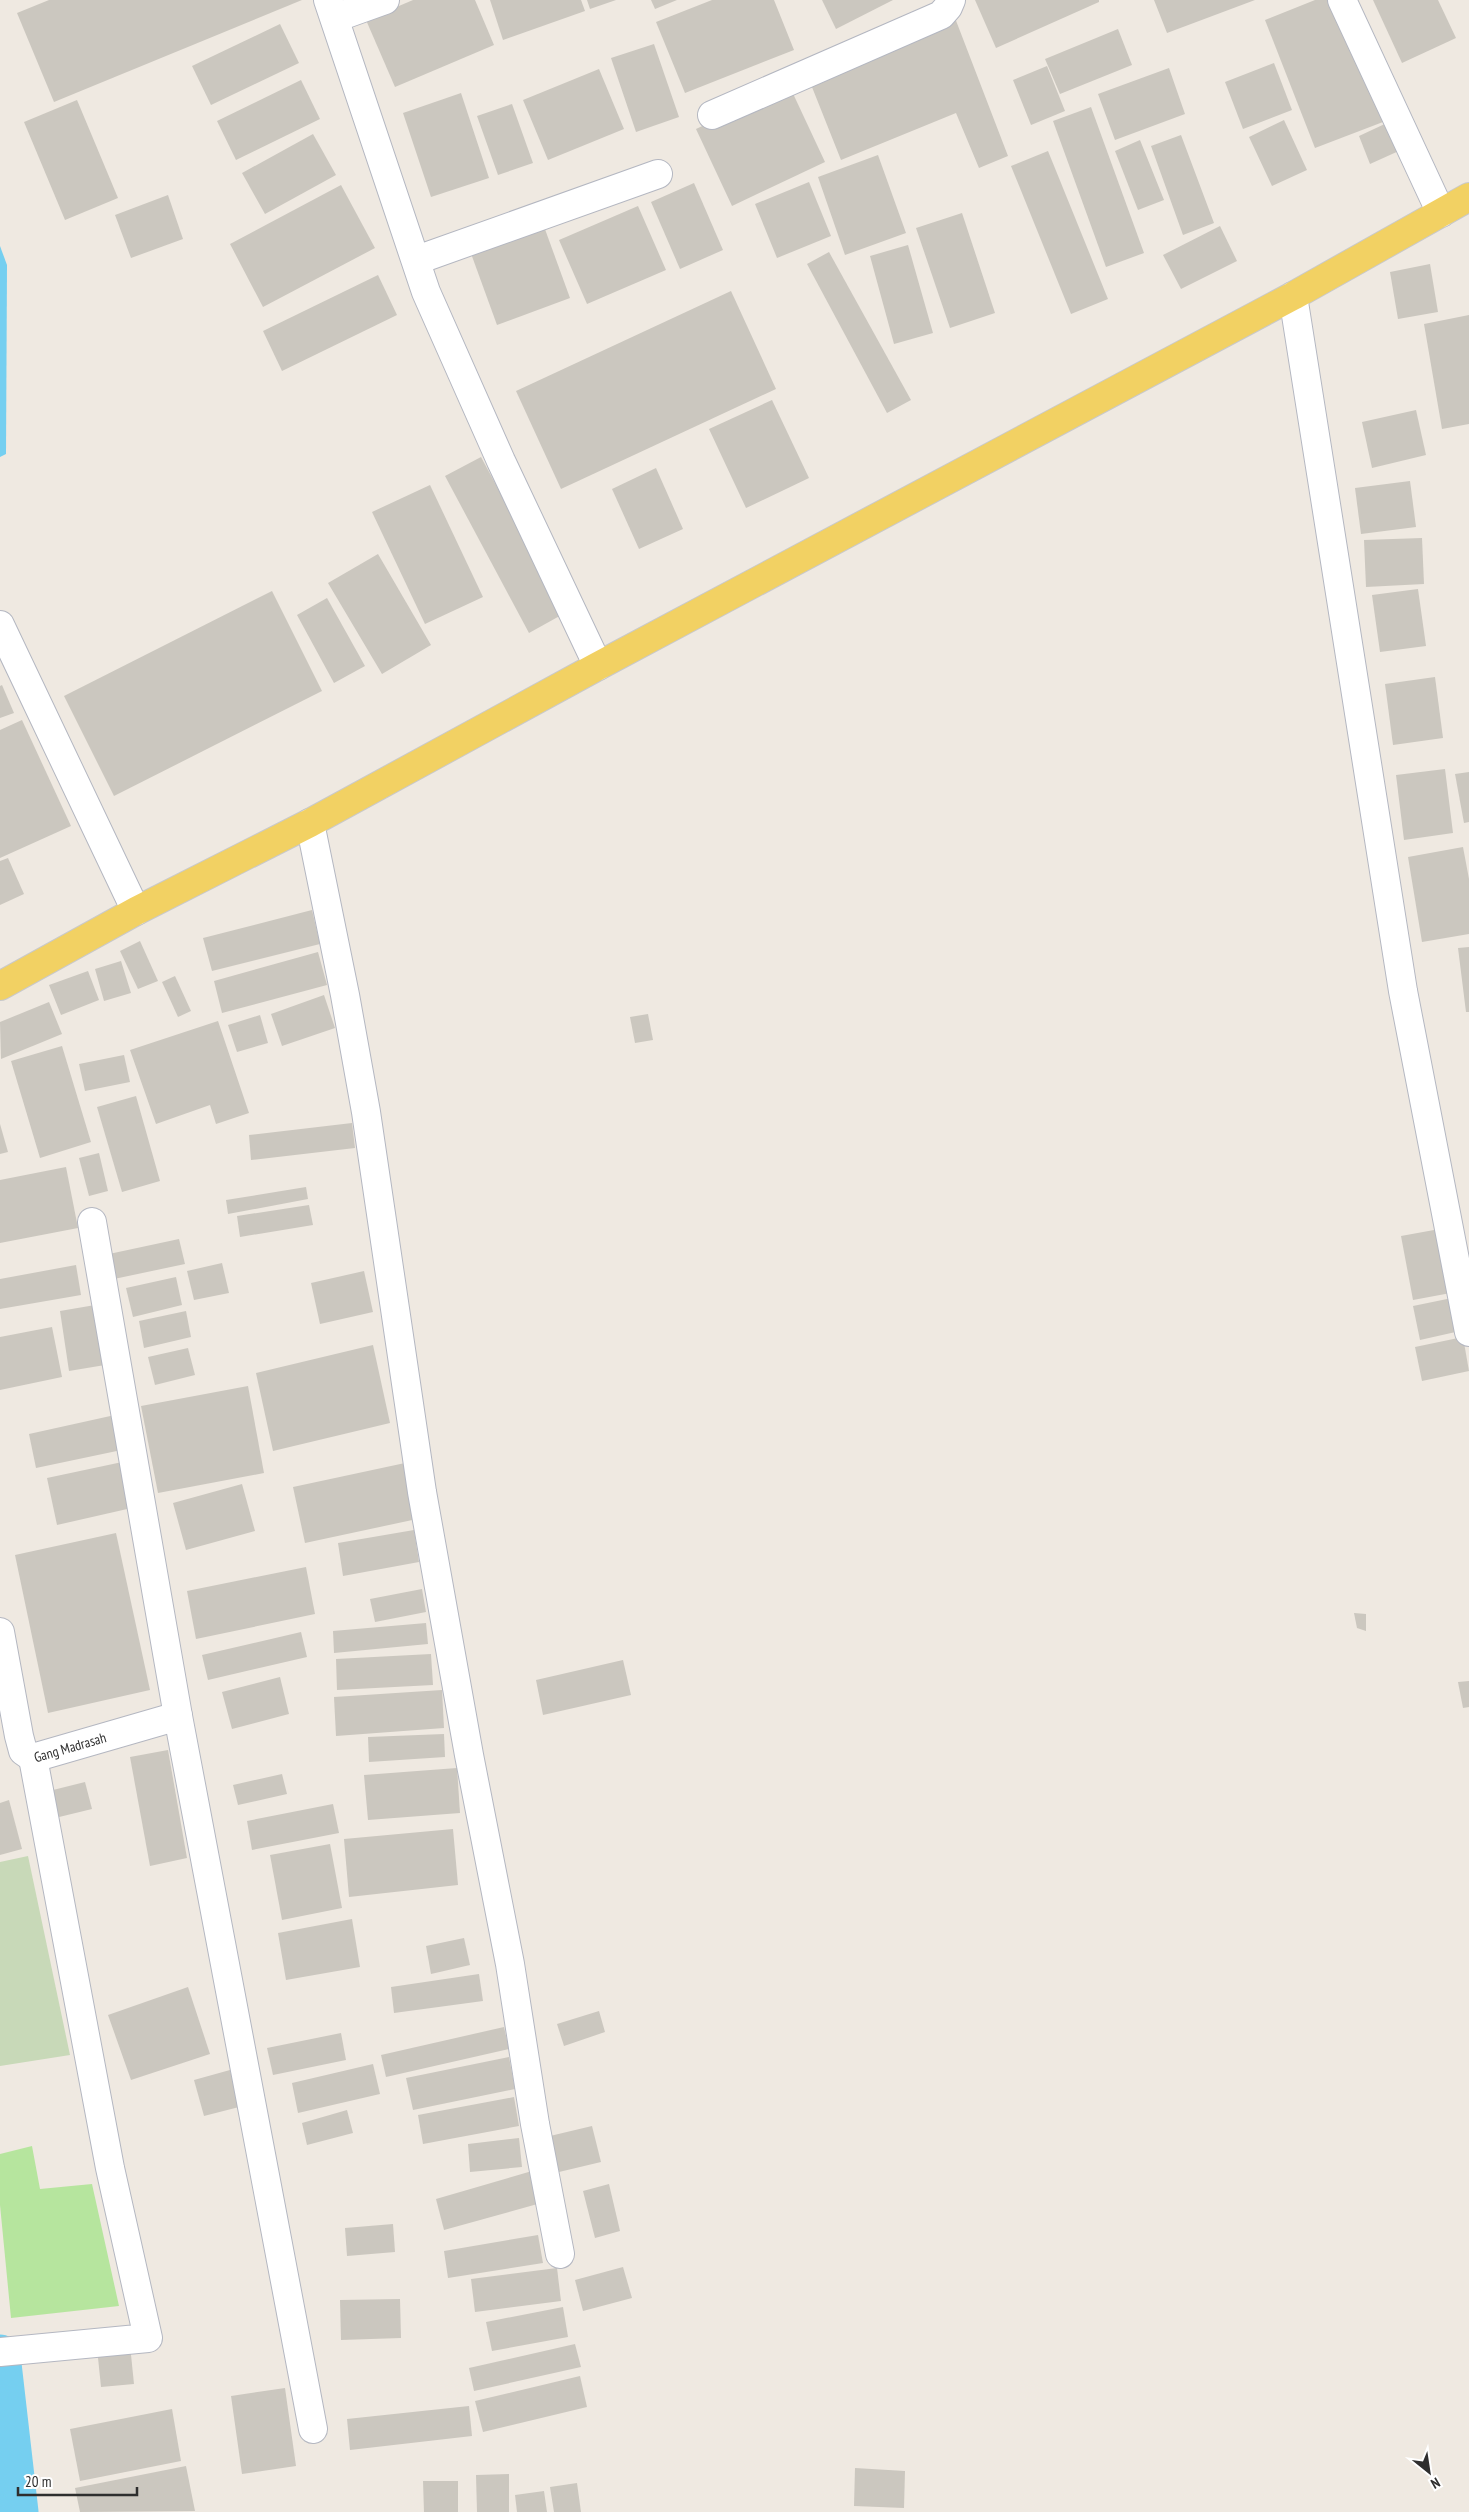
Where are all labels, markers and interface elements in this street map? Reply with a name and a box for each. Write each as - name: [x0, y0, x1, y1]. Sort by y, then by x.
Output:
- street label: Gang Madrasah: [32, 1728, 108, 1766]
- north arrow: [1404, 2447, 1454, 2497]
- scale bar: [18, 2464, 136, 2496]
- text: 20 m: [25, 2472, 51, 2491]
- text: N: [1428, 2474, 1443, 2493]

